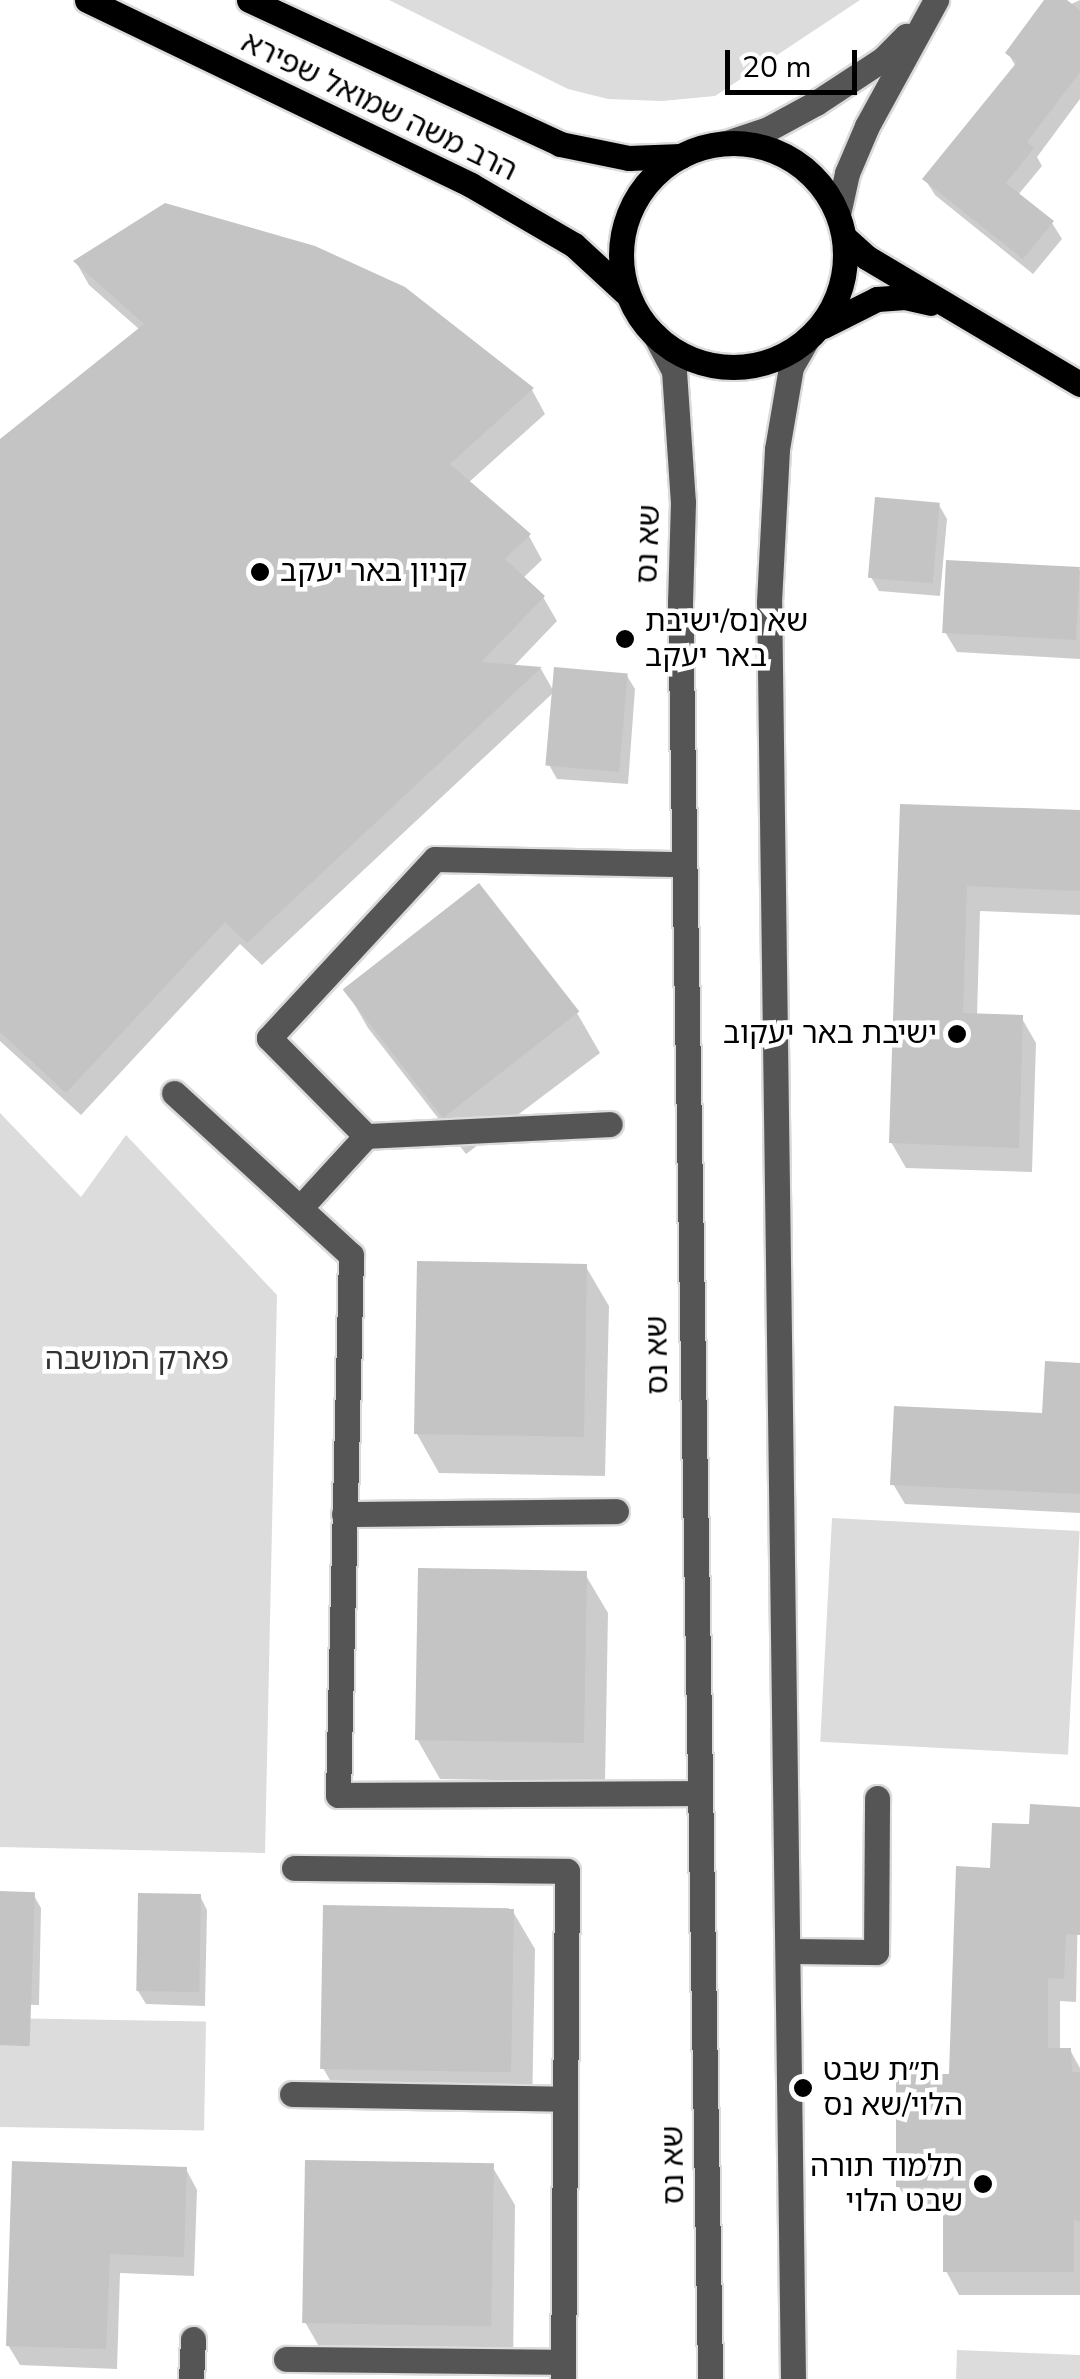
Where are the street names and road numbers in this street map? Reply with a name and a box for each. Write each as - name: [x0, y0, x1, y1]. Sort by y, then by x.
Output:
- street label: הרב משה שמואל שפירא: [235, 25, 523, 189]
- street label: שא נס: [630, 504, 668, 584]
- street label: שא נס: [639, 1315, 677, 1395]
- street label: שא נס: [655, 2125, 693, 2205]

